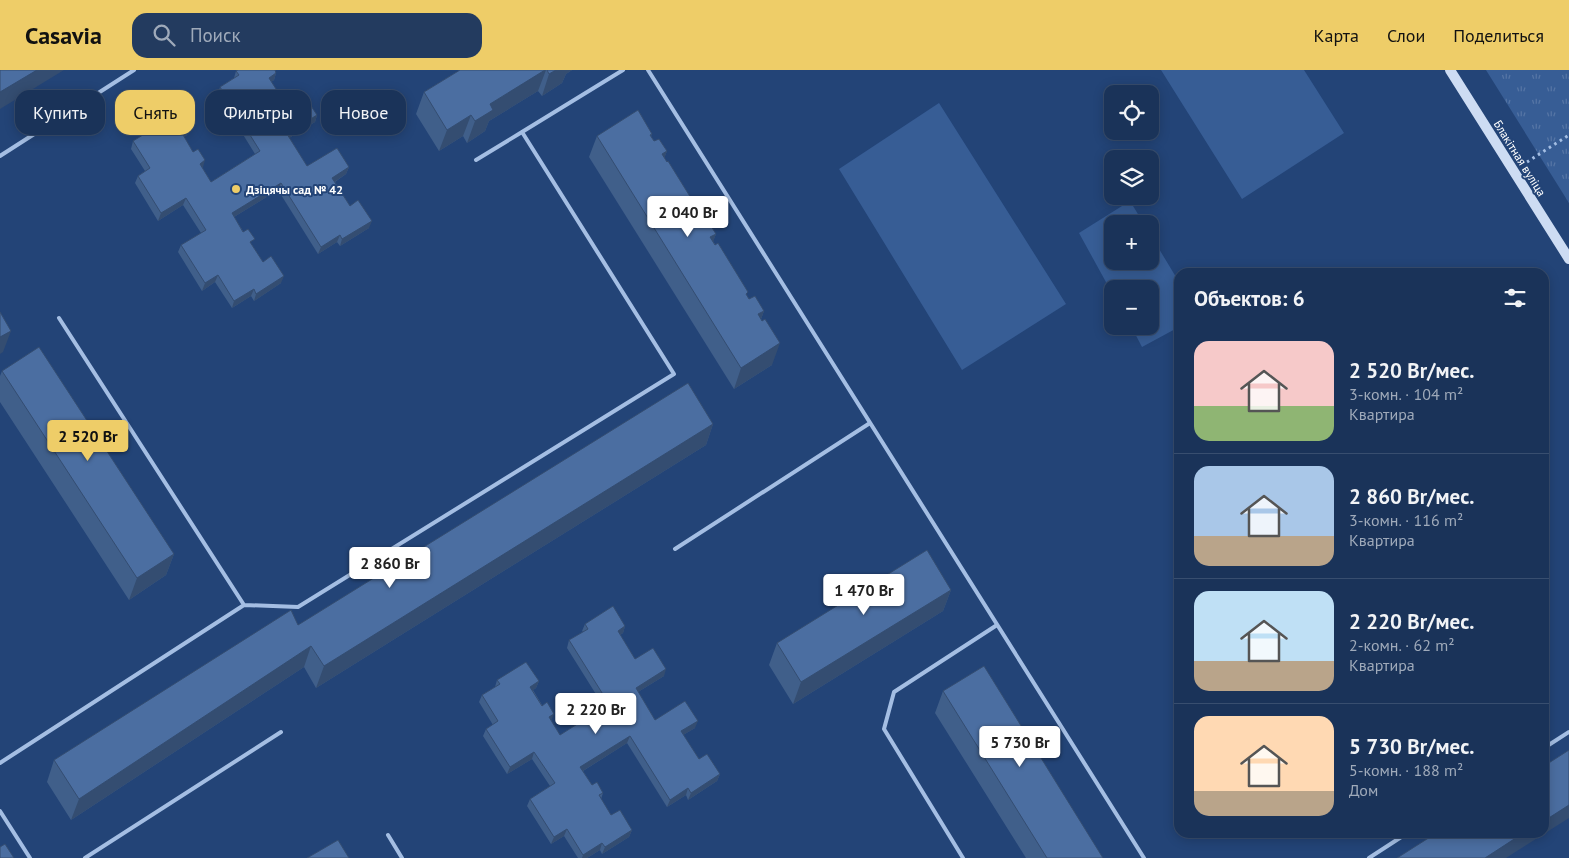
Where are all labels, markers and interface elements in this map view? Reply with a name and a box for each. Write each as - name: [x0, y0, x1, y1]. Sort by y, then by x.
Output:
- search box: [132, 13, 482, 58]
- text: Casavia: [25, 20, 102, 51]
- icon: search: [150, 21, 178, 49]
- text: Поиск: [190, 23, 241, 47]
- text: Карта: [1314, 24, 1359, 47]
- text: Слои: [1387, 24, 1425, 47]
- text: Поделиться: [1453, 24, 1544, 47]
- map controls: [1104, 85, 1159, 335]
- button: locate: [1104, 85, 1159, 140]
- chip: Купить: [15, 90, 105, 135]
- chip: Снять: [115, 90, 195, 135]
- chip: Фильтры: [205, 90, 311, 135]
- chip: Новое: [321, 90, 406, 135]
- street label: Блакітная вуліца: [1491, 117, 1549, 199]
- button: layers: [1104, 150, 1159, 205]
- place label: Дзіцячы сад № 42: [246, 182, 343, 197]
- marker: Дзіцячы сад № 42: [230, 183, 242, 195]
- pin: 2 040 Br: [636, 196, 740, 238]
- text: 2 040 Br: [658, 202, 718, 222]
- button: +: [1104, 215, 1159, 270]
- button: −: [1104, 280, 1159, 335]
- icon: filters: [1501, 284, 1529, 312]
- text: Объектов: 6: [1194, 285, 1305, 312]
- text: 2 520 Br/мес.: [1349, 357, 1474, 384]
- icon: home: [1234, 361, 1294, 421]
- text: 3-комн. · 104 m²: [1349, 384, 1463, 404]
- text: Квартира: [1349, 404, 1415, 424]
- pin: 2 520 Br: [36, 420, 140, 462]
- text: 2 520 Br: [58, 426, 118, 446]
- text: 2 860 Br/мес.: [1349, 483, 1474, 510]
- icon: home: [1234, 486, 1294, 546]
- text: 3-комн. · 116 m²: [1349, 510, 1463, 530]
- text: Квартира: [1349, 530, 1415, 550]
- pin: 2 860 Br: [338, 546, 442, 589]
- text: 2 860 Br: [360, 553, 420, 573]
- pin: 1 470 Br: [812, 574, 916, 616]
- text: 1 470 Br: [834, 580, 894, 600]
- text: 2 220 Br/мес.: [1349, 608, 1474, 635]
- icon: home: [1234, 611, 1294, 671]
- text: 2-комн. · 62 m²: [1349, 635, 1455, 655]
- text: Квартира: [1349, 655, 1415, 675]
- pin: 2 220 Br: [544, 692, 648, 735]
- text: 2 220 Br: [566, 699, 626, 719]
- pin: 5 730 Br: [968, 726, 1072, 768]
- text: 5 730 Br: [990, 732, 1050, 752]
- text: 5 730 Br/мес.: [1349, 733, 1474, 760]
- icon: home: [1234, 736, 1294, 796]
- text: 5-комн. · 188 m²: [1349, 760, 1463, 780]
- text: Дом: [1349, 780, 1378, 800]

